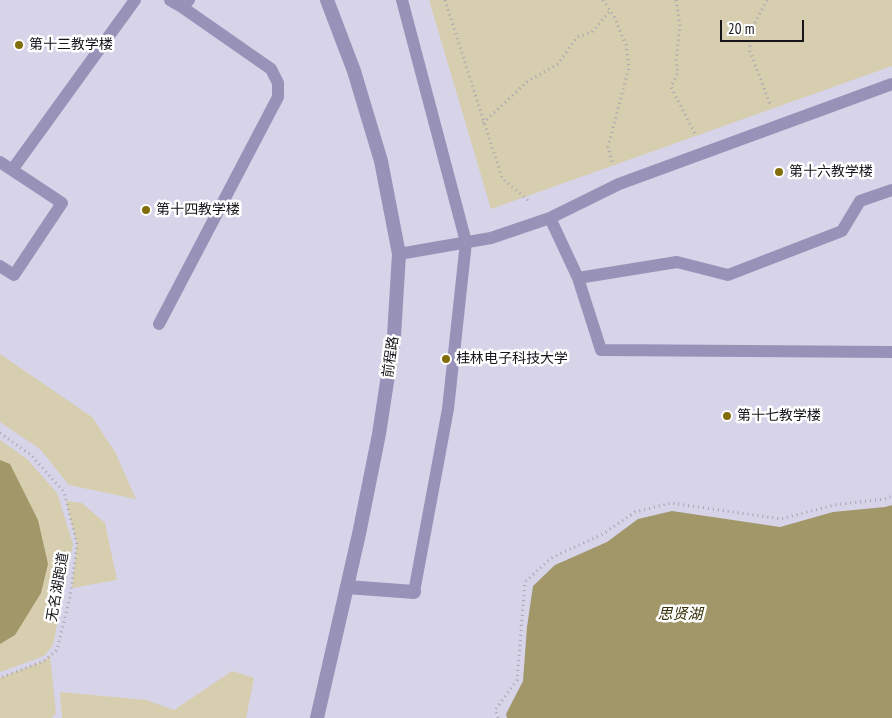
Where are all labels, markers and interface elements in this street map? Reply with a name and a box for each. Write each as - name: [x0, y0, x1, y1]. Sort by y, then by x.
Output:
- scale bar: [722, 10, 806, 42]
- text: 20 m: [728, 19, 754, 38]
- place label: 第十三教学楼: [29, 37, 113, 53]
- marker: 第十三教学楼: [13, 39, 25, 51]
- place label: 第十六教学楼: [789, 164, 873, 180]
- marker: 第十六教学楼: [773, 166, 785, 178]
- place label: 第十四教学楼: [156, 202, 240, 218]
- marker: 第十四教学楼: [140, 204, 152, 216]
- street label: 前程路: [380, 335, 402, 379]
- place label: 桂林电子科技大学: [456, 351, 568, 367]
- marker: 桂林电子科技大学: [440, 353, 452, 365]
- place label: 第十七教学楼: [737, 408, 821, 424]
- marker: 第十七教学楼: [721, 410, 733, 422]
- street label: 无名湖跑道: [44, 551, 72, 623]
- water label: 思贤湖: [658, 606, 702, 624]

